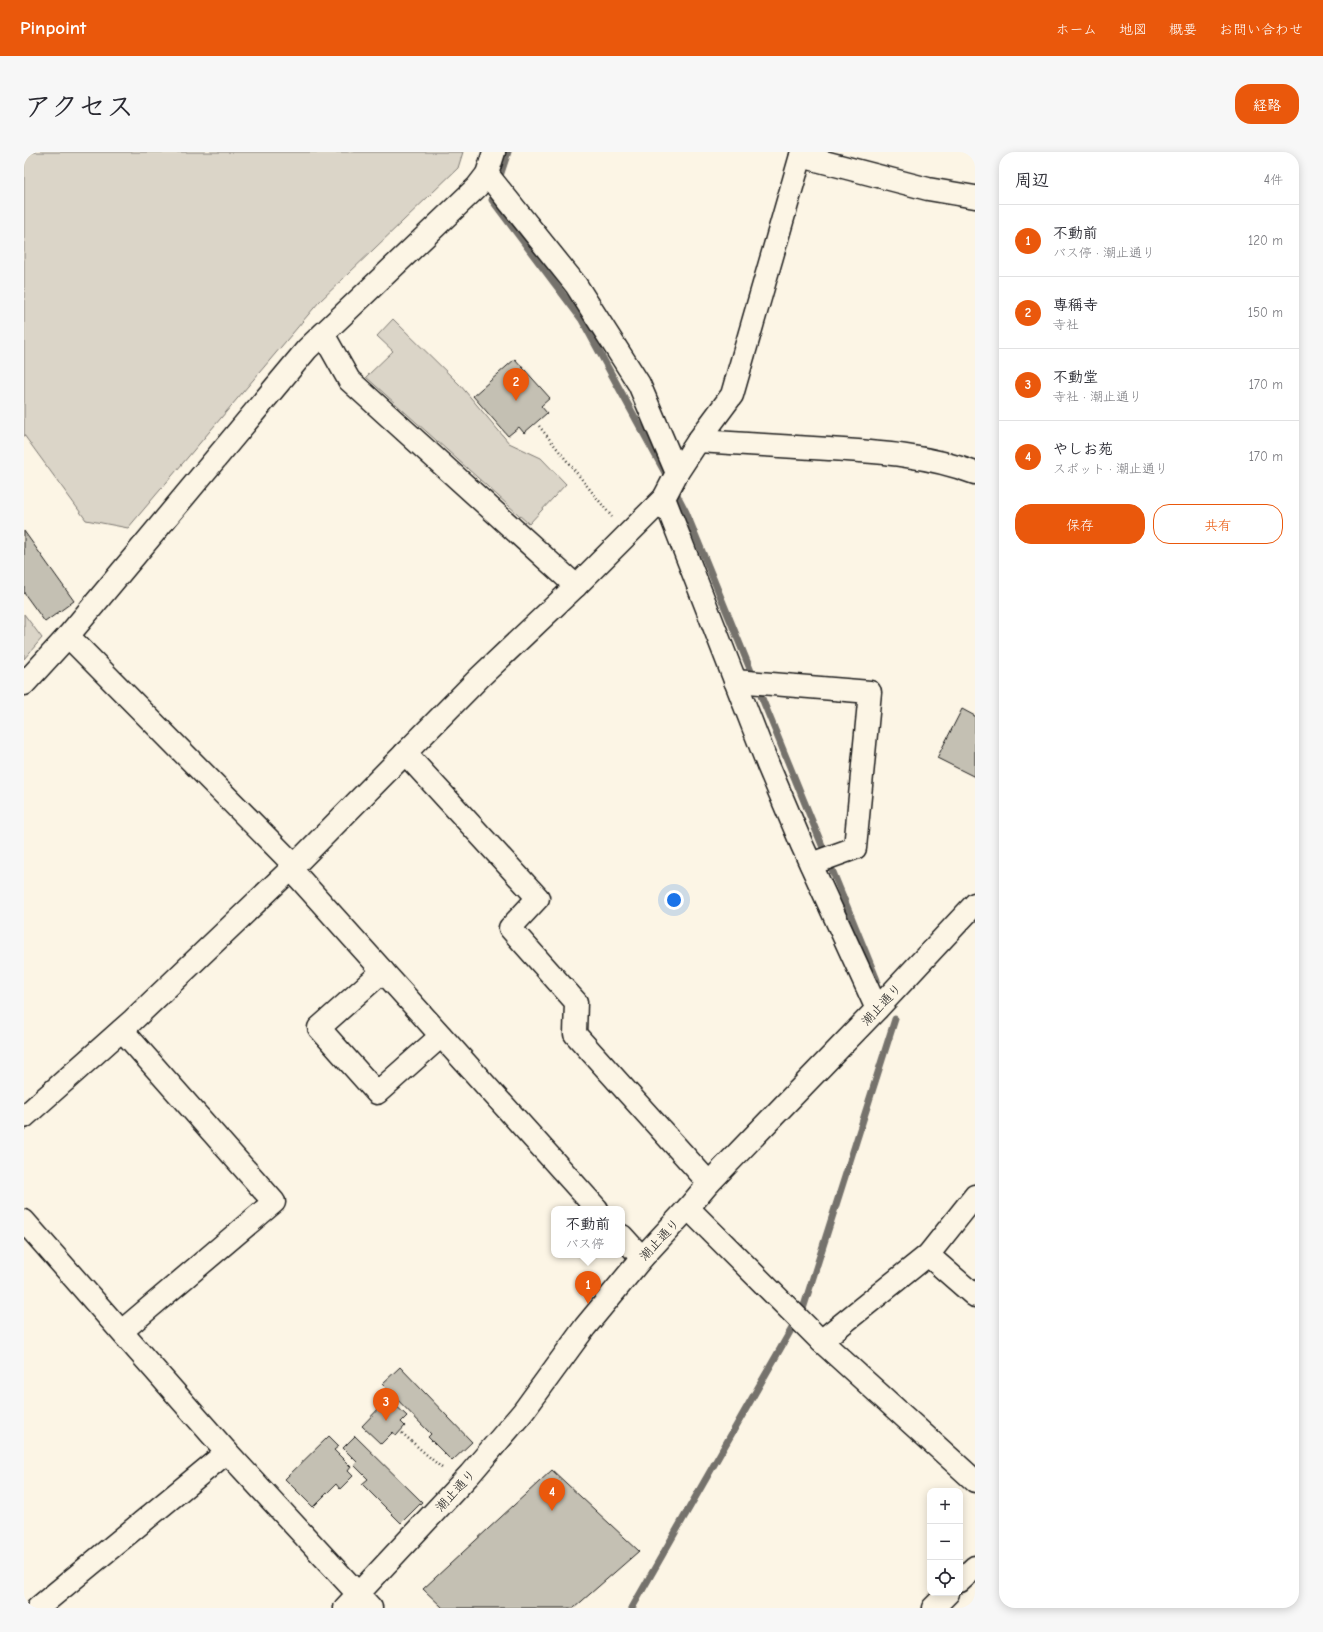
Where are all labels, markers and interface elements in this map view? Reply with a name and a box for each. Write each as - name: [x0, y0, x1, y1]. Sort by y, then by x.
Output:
- text: Pinpoint: [20, 17, 86, 39]
- text: ホーム: [1056, 21, 1097, 38]
- text: 地図: [1119, 21, 1147, 38]
- text: 概要: [1169, 21, 1197, 38]
- text: お問い合わせ: [1219, 21, 1303, 38]
- button: 経路: [1235, 84, 1299, 124]
- text: アクセス: [24, 91, 134, 123]
- text: 周辺: [1015, 171, 1049, 190]
- text: 4件: [1264, 172, 1283, 187]
- text: 不動前: [1053, 224, 1098, 242]
- text: 1: [1025, 233, 1031, 248]
- text: 120 m: [1248, 233, 1283, 248]
- text: バス停 · 潮止通り: [1053, 245, 1155, 260]
- text: 専稱寺: [1053, 296, 1098, 314]
- text: 2: [1025, 305, 1031, 320]
- text: 150 m: [1248, 305, 1283, 320]
- text: 寺社: [1053, 317, 1079, 332]
- pin: 2: [503, 368, 529, 401]
- text: 不動堂: [1053, 368, 1098, 386]
- text: 3: [1025, 377, 1031, 392]
- text: 170 m: [1249, 377, 1283, 392]
- text: 寺社 · 潮止通り: [1053, 389, 1142, 404]
- text: やしお苑: [1053, 440, 1113, 458]
- text: 4: [1025, 449, 1031, 464]
- text: 170 m: [1249, 449, 1283, 464]
- text: スポット · 潮止通り: [1053, 461, 1168, 476]
- button: 保存: [1015, 504, 1145, 544]
- button: 共有: [1153, 504, 1283, 544]
- your location: [664, 890, 684, 910]
- street label: 潮止通り: [858, 980, 905, 1028]
- popup: [551, 1206, 625, 1258]
- text: 不動前: [565, 1215, 611, 1233]
- street label: 潮止通り: [636, 1215, 683, 1263]
- text: バス停: [565, 1236, 605, 1251]
- pin: 1: [575, 1271, 601, 1304]
- pin: 3: [373, 1388, 399, 1421]
- street label: 潮止通り: [432, 1466, 479, 1514]
- pin: 4: [539, 1478, 565, 1511]
- map controls: [927, 1488, 963, 1596]
- button: +: [927, 1488, 963, 1524]
- button: −: [927, 1524, 963, 1560]
- button: locate: [927, 1560, 963, 1596]

